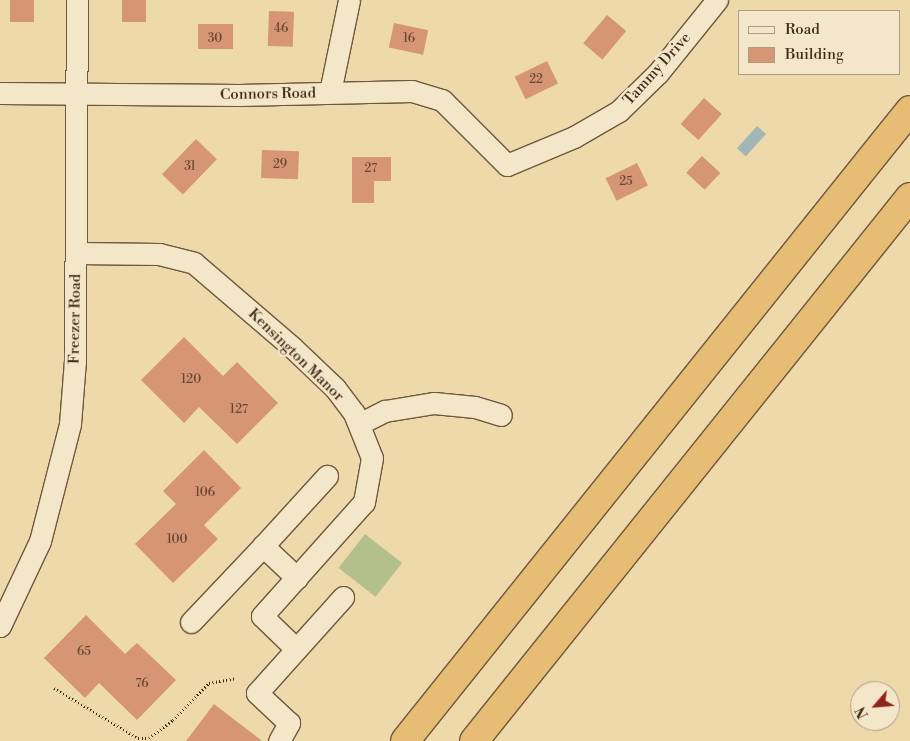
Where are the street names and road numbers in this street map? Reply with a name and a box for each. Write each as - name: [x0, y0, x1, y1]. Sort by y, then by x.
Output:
- street label: Tammy Drive: [620, 29, 694, 109]
- street label: Connors Road: [220, 84, 316, 104]
- street label: Freezer Road: [65, 274, 85, 364]
- street label: Kensington Manor: [244, 305, 348, 405]

